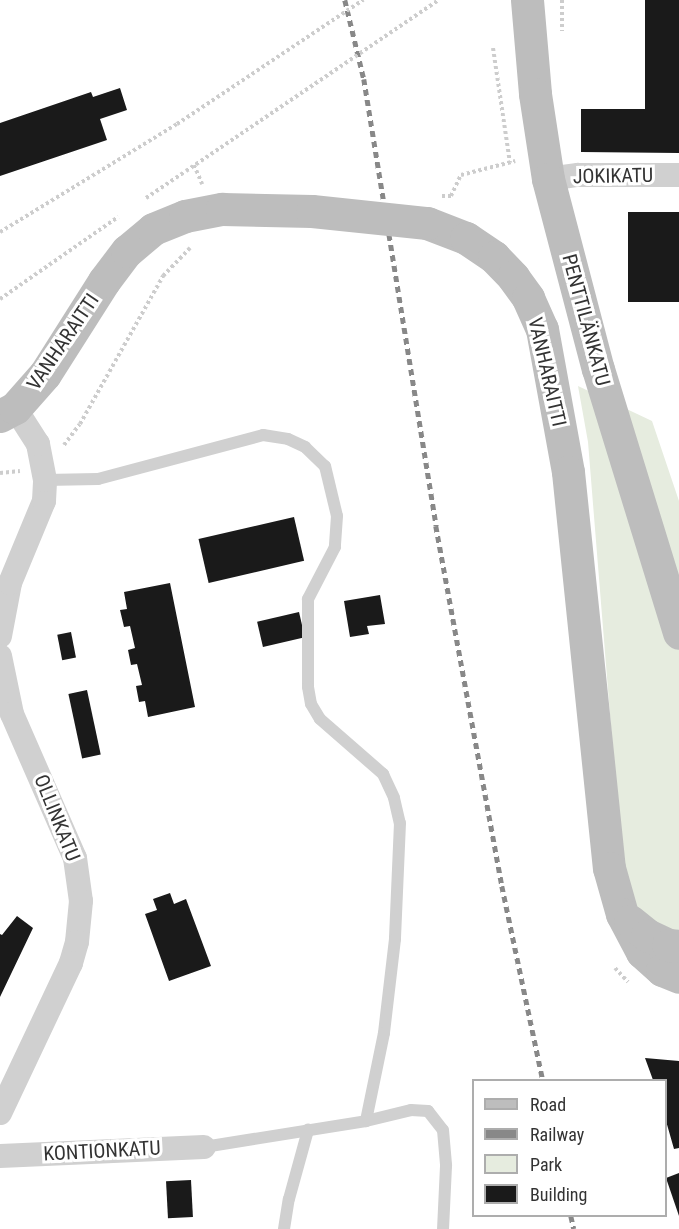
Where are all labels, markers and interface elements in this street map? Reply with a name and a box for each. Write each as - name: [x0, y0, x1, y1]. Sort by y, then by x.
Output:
- street label: JOKIKATU: [573, 163, 653, 189]
- street label: PENTTILÄNKATU: [557, 251, 615, 389]
- street label: VANHARAITTI: [22, 289, 104, 395]
- street label: VANHARAITTI: [523, 315, 571, 429]
- street label: OLLINKATU: [29, 771, 85, 865]
- legend: [472, 1079, 667, 1217]
- text: Road: [530, 1094, 566, 1115]
- text: Railway: [530, 1124, 584, 1145]
- street label: KONTIONKATU: [43, 1136, 161, 1166]
- text: Park: [530, 1154, 562, 1175]
- text: Building: [530, 1184, 587, 1205]

